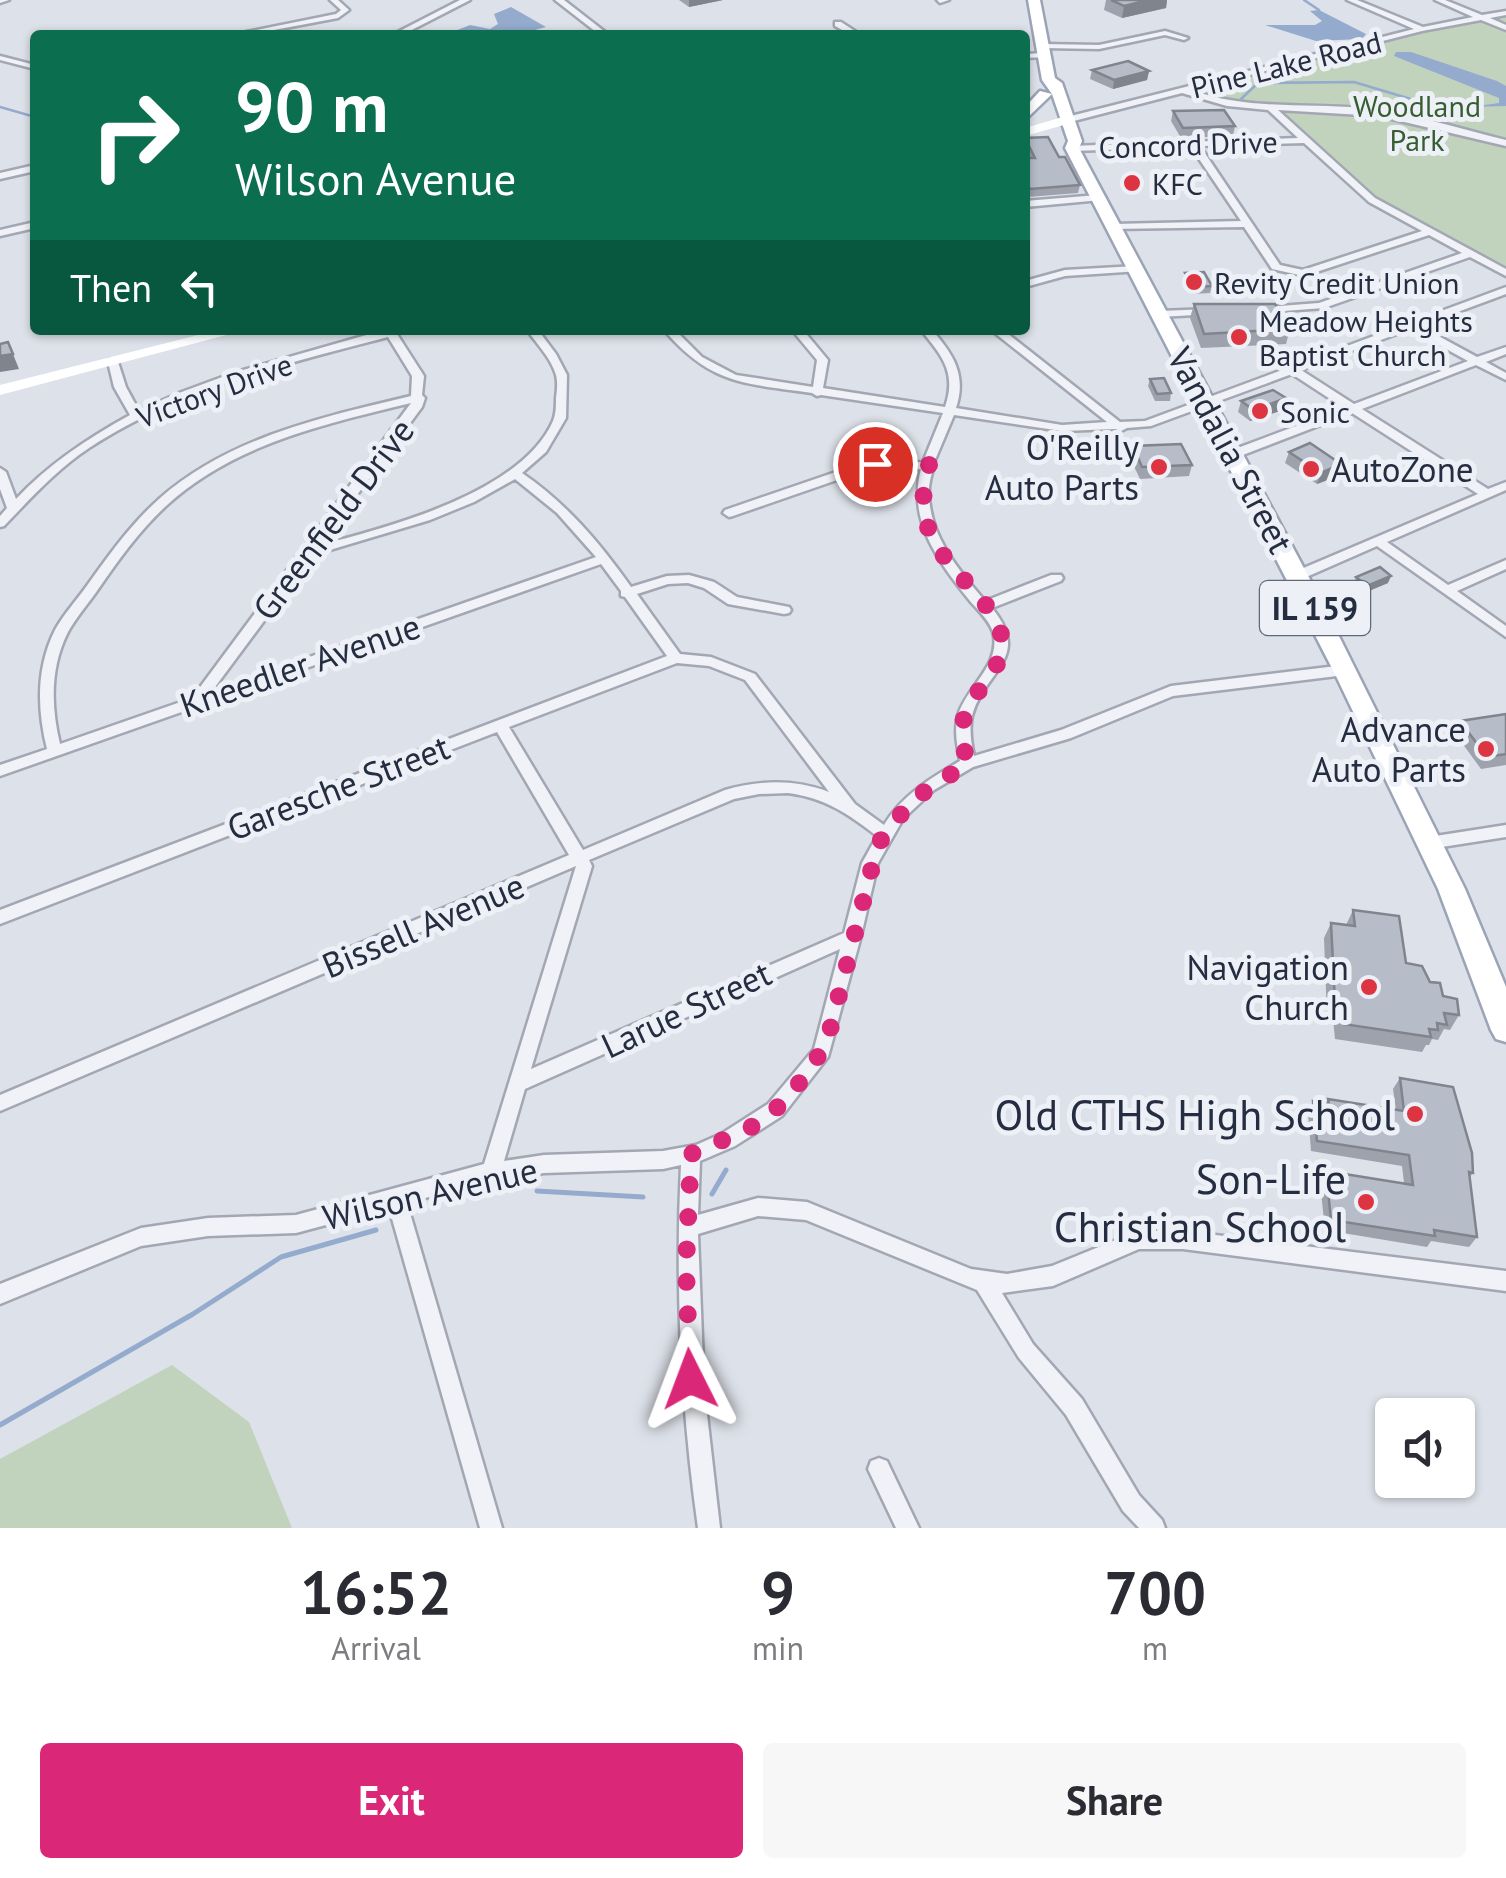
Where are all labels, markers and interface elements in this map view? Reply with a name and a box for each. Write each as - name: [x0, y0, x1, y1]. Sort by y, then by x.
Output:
- street label: Pine Lake Road: [1187, 21, 1385, 107]
- text: 90 m: [235, 61, 388, 151]
- icon: right: [70, 70, 200, 200]
- park label: Woodland Park: [1353, 86, 1481, 159]
- street label: Concord Drive: [1098, 121, 1278, 167]
- text: Wilson Avenue: [235, 149, 516, 207]
- place label: KFC: [1152, 164, 1203, 203]
- marker: KFC: [1121, 172, 1143, 194]
- icon: left: [172, 260, 227, 315]
- text: Then: [70, 263, 152, 312]
- place label: Revity Credit Union: [1214, 263, 1460, 302]
- marker: Revity Credit Union: [1183, 271, 1205, 293]
- place label: Meadow Heights Baptist Church: [1259, 301, 1473, 374]
- marker: Meadow Heights Baptist Church: [1228, 326, 1250, 348]
- street label: Vandalia Street: [1157, 338, 1305, 561]
- street label: Victory Drive: [130, 344, 297, 437]
- place label: Sonic: [1280, 392, 1350, 431]
- marker: Sonic: [1249, 400, 1271, 422]
- street label: Greenfield Drive: [242, 409, 424, 629]
- pin: [833, 422, 918, 507]
- place label: O'Reilly Auto Parts: [985, 424, 1139, 510]
- icon: arrive: [848, 437, 903, 492]
- place label: AutoZone: [1331, 446, 1474, 492]
- marker: O'Reilly Auto Parts: [1148, 456, 1170, 478]
- marker: AutoZone: [1300, 458, 1322, 480]
- road number: IL 159: [1260, 581, 1370, 635]
- street label: Kneedler Avenue: [174, 602, 426, 728]
- place label: Advance Auto Parts: [1312, 706, 1466, 792]
- street label: Garesche Street: [220, 723, 456, 851]
- marker: Advance Auto Parts: [1475, 738, 1497, 760]
- street label: Bissell Avenue: [315, 862, 531, 988]
- place label: Navigation Church: [1187, 944, 1349, 1030]
- street label: Larue Street: [594, 950, 778, 1068]
- marker: Navigation Church: [1358, 976, 1380, 998]
- place label: Old CTHS High School: [995, 1087, 1395, 1142]
- marker: Old CTHS High School: [1404, 1103, 1426, 1125]
- street label: Wilson Avenue: [318, 1146, 542, 1240]
- place label: Son-Life Christian School: [1054, 1151, 1346, 1254]
- marker: Son-Life Christian School: [1355, 1191, 1377, 1213]
- position arrow: [638, 1327, 742, 1431]
- map controls: [1375, 1398, 1475, 1498]
- button: sound: [1375, 1398, 1475, 1498]
- text: 16:52: [300, 1553, 452, 1631]
- text: 9: [761, 1553, 795, 1631]
- text: 700: [1104, 1553, 1206, 1631]
- text: Arrival: [331, 1627, 421, 1669]
- text: min: [752, 1627, 804, 1669]
- text: m: [1142, 1627, 1168, 1669]
- button: Exit: [40, 1743, 743, 1858]
- button: Share: [763, 1743, 1466, 1858]

